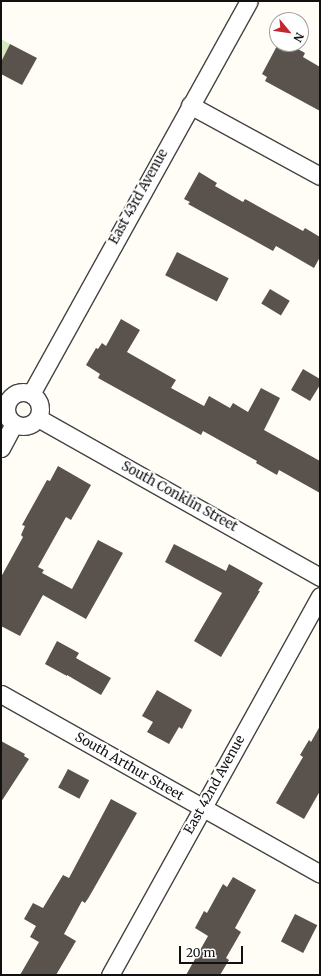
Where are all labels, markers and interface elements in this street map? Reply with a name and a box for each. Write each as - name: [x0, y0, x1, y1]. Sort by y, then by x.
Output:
- north arrow: [269, 12, 309, 52]
- text: N: [290, 30, 307, 45]
- street label: East 43rd Avenue: [106, 147, 172, 247]
- street label: South Conklin Street: [118, 459, 240, 535]
- street label: South Arthur Street: [72, 730, 186, 804]
- street label: East 42nd Avenue: [181, 733, 249, 837]
- scale bar: [181, 938, 245, 964]
- text: 20 m: [186, 945, 215, 960]

